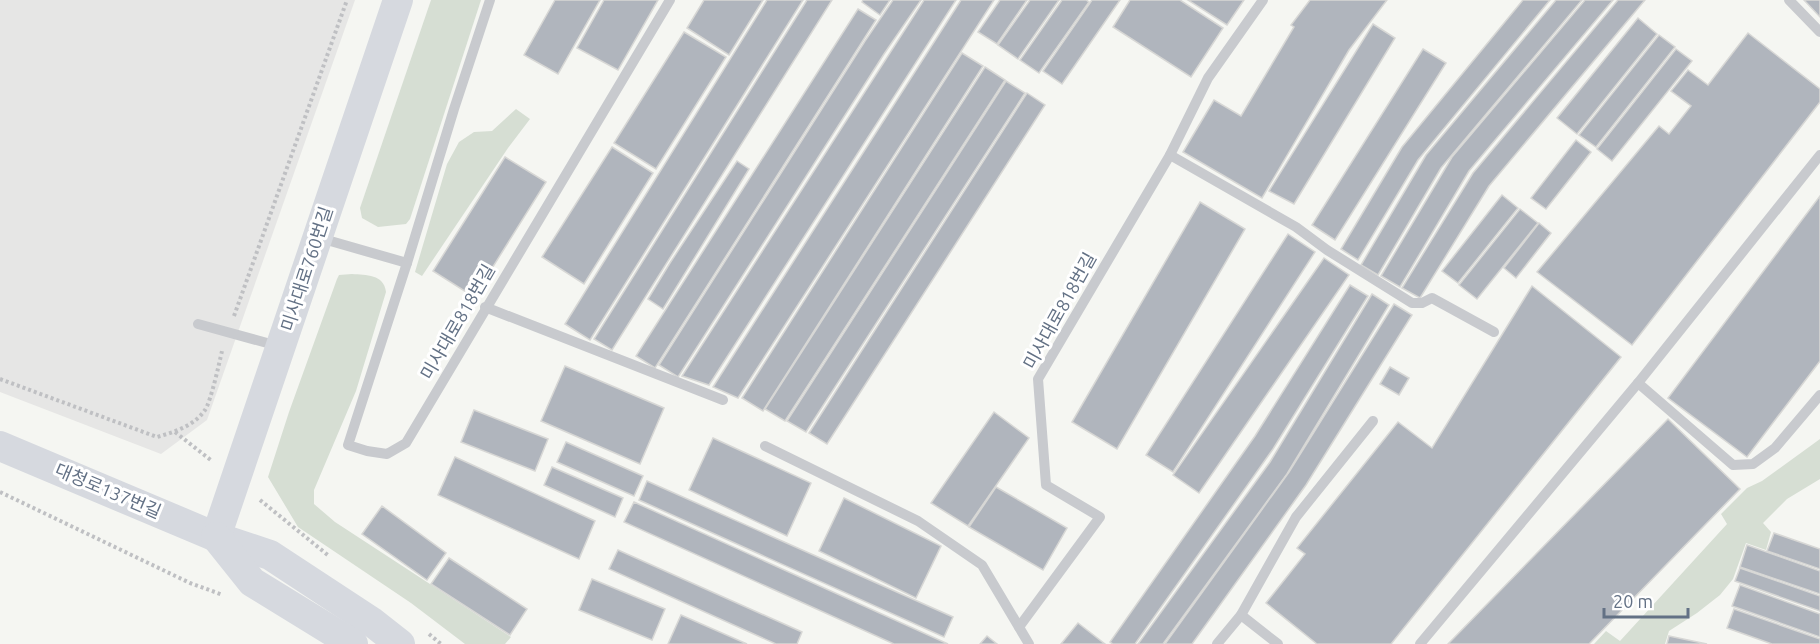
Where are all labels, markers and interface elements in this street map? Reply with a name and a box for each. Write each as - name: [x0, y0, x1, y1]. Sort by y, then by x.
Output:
- street label: 미사대로760번길: [276, 204, 336, 334]
- street label: 미사대로818번길: [1019, 249, 1099, 372]
- street label: 미사대로818번길: [416, 260, 498, 383]
- street label: 대청로137번길: [52, 459, 164, 521]
- scale bar: [1604, 581, 1688, 619]
- text: 20 m: [1613, 591, 1653, 611]

